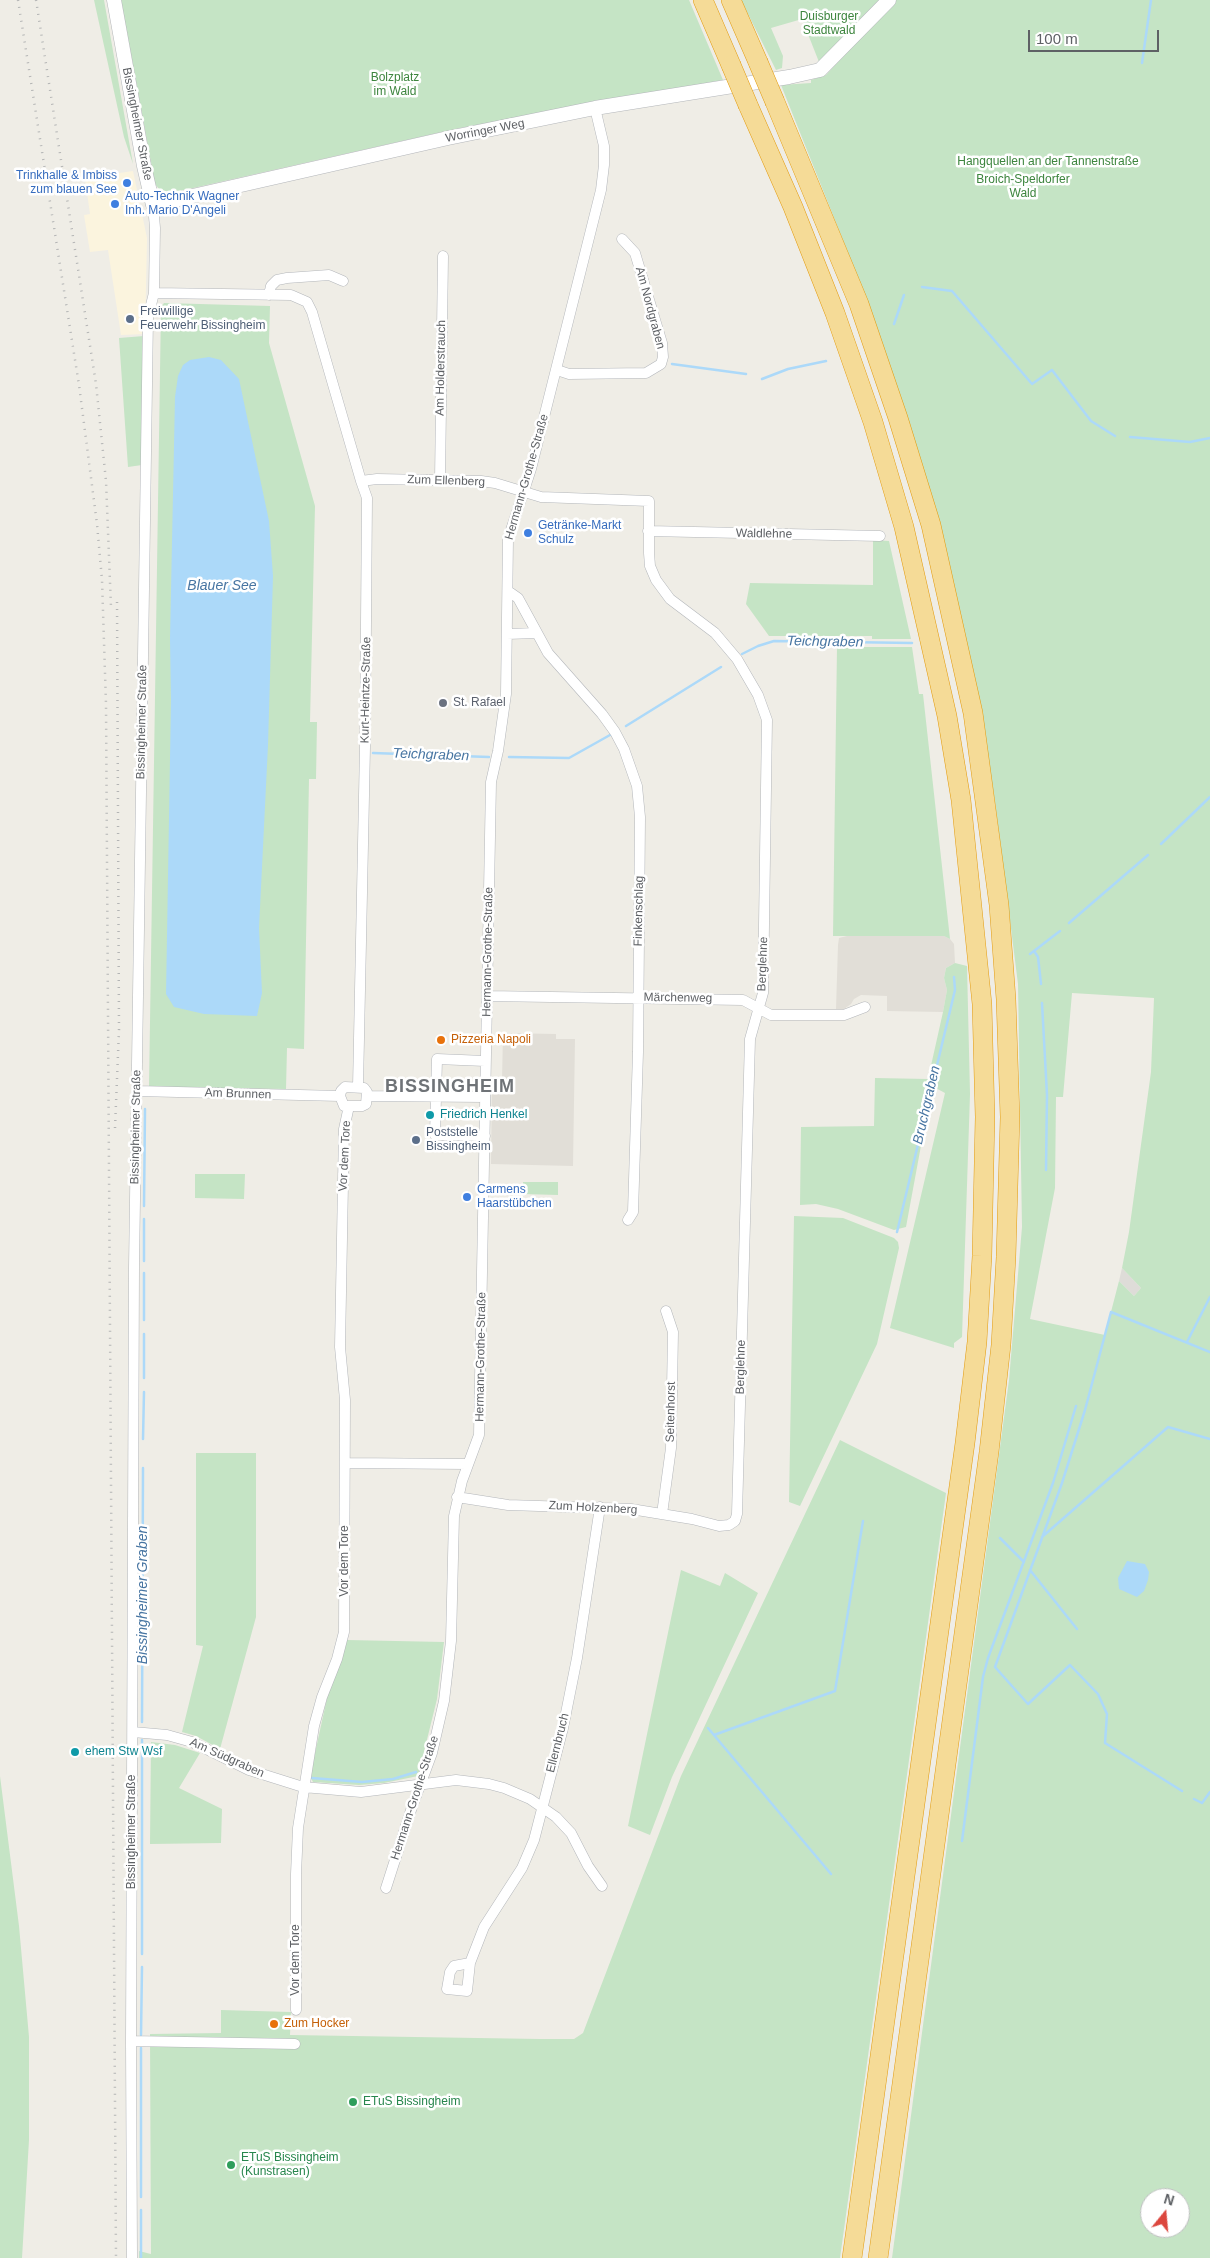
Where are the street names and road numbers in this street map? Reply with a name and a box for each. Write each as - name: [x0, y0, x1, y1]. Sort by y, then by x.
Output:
- street label: Bissingheimer Straße: [119, 66, 155, 182]
- street label: Worringer Weg: [444, 116, 526, 146]
- street label: Am Nordgraben: [632, 265, 668, 351]
- street label: Am Holderstrauch: [433, 320, 449, 416]
- street label: Hermann-Grothe-Straße: [502, 413, 552, 541]
- street label: Zum Ellenberg: [407, 472, 485, 490]
- street label: Waldlehne: [736, 526, 792, 542]
- street label: Kurt-Heintze-Straße: [358, 637, 374, 743]
- street label: Bissingheimer Straße: [134, 665, 150, 779]
- street label: Finkenschlag: [631, 876, 647, 946]
- street label: Hermann-Grothe-Straße: [480, 887, 496, 1017]
- street label: Berglehne: [755, 936, 771, 992]
- street label: Märchenweg: [644, 990, 712, 1006]
- street label: Bissingheimer Straße: [128, 1070, 144, 1184]
- street label: Am Brunnen: [204, 1086, 272, 1102]
- street label: Vor dem Tore: [336, 1120, 354, 1192]
- street label: Hermann-Grothe-Straße: [473, 1292, 489, 1422]
- street label: Berglehne: [733, 1340, 749, 1394]
- street label: Seitenhorst: [663, 1382, 679, 1442]
- street label: Zum Holzenberg: [548, 1498, 638, 1518]
- street label: Vor dem Tore: [338, 1525, 352, 1597]
- street label: Ellernbruch: [544, 1712, 572, 1774]
- street label: Hermann-Grothe-Straße: [388, 1734, 442, 1862]
- street label: Am Südgraben: [188, 1735, 266, 1781]
- street label: Bissingheimer Straße: [125, 1775, 139, 1889]
- street label: Vor dem Tore: [289, 1924, 303, 1996]

